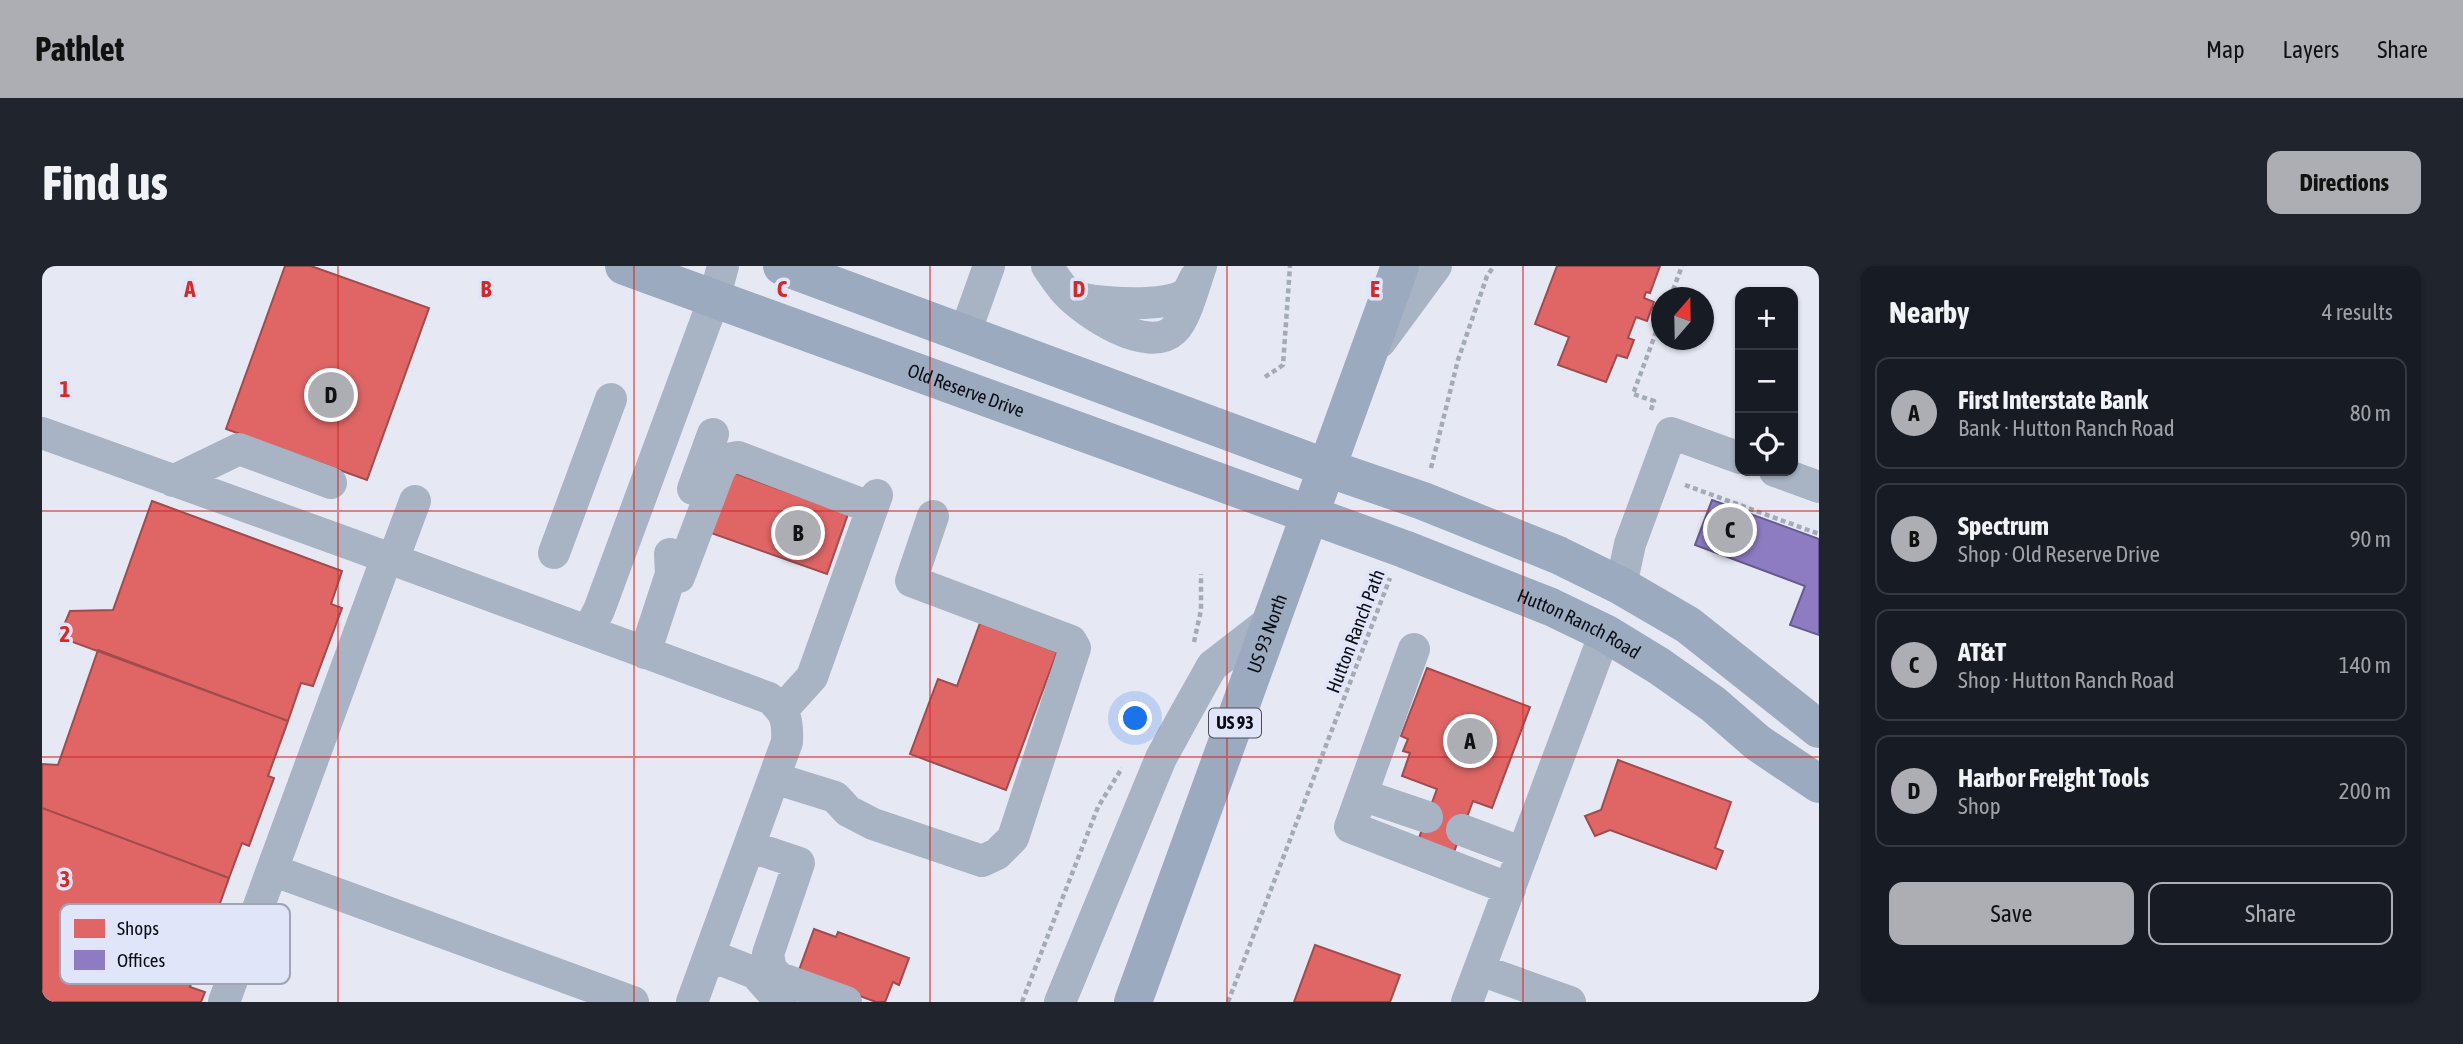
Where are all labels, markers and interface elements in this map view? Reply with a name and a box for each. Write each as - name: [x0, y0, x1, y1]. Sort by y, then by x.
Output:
- text: Pathlet: [35, 30, 124, 68]
- text: Map: [2206, 36, 2245, 63]
- text: Layers: [2283, 36, 2339, 63]
- text: Share: [2377, 36, 2428, 63]
- button: Directions: [2267, 151, 2421, 214]
- text: Find us: [42, 154, 168, 210]
- text: A: [183, 276, 196, 302]
- text: B: [481, 276, 492, 302]
- text: C: [777, 276, 788, 302]
- text: D: [1073, 276, 1086, 302]
- text: E: [1370, 276, 1380, 302]
- north arrow: [1651, 287, 1714, 350]
- map controls: [1735, 287, 1798, 476]
- button: +: [1735, 287, 1798, 350]
- text: Nearby: [1889, 295, 1969, 329]
- text: 4 results: [2322, 299, 2393, 325]
- button: −: [1735, 350, 1798, 413]
- street label: Old Reserve Drive: [905, 359, 1028, 421]
- pin: D: [308, 369, 354, 421]
- text: 1: [60, 376, 71, 402]
- text: First Interstate Bank: [1958, 385, 2148, 415]
- text: A: [1908, 400, 1920, 426]
- text: 80 m: [2350, 400, 2391, 426]
- button: locate: [1735, 413, 1798, 476]
- text: Bank · Hutton Ranch Road: [1958, 415, 2175, 441]
- pin: C: [1707, 504, 1753, 556]
- pin: B: [775, 507, 821, 559]
- text: Spectrum: [1958, 511, 2049, 541]
- text: B: [1909, 526, 1919, 552]
- text: 90 m: [2350, 526, 2391, 552]
- text: Shop · Old Reserve Drive: [1958, 541, 2160, 567]
- street label: Hutton Ranch Path: [1321, 566, 1389, 696]
- street label: Hutton Ranch Road: [1514, 584, 1644, 663]
- street label: US 93 North: [1242, 591, 1291, 676]
- text: 2: [60, 621, 70, 647]
- text: AT&T: [1958, 637, 2006, 667]
- text: C: [1909, 652, 1919, 678]
- text: 140 m: [2339, 652, 2391, 678]
- text: Shop · Hutton Ranch Road: [1958, 667, 2174, 693]
- your location: [1118, 701, 1152, 735]
- road number: US 93: [1209, 709, 1261, 738]
- pin: A: [1447, 715, 1493, 767]
- text: Harbor Freight Tools: [1958, 763, 2149, 793]
- text: D: [1908, 778, 1920, 804]
- text: 200 m: [2339, 778, 2391, 804]
- text: Shop: [1958, 793, 2001, 819]
- text: 3: [60, 866, 70, 892]
- button: Save: [1889, 882, 2134, 945]
- button: Share: [2148, 882, 2393, 945]
- legend: [60, 904, 290, 984]
- text: Shops: [117, 917, 159, 939]
- text: Offices: [117, 949, 165, 971]

